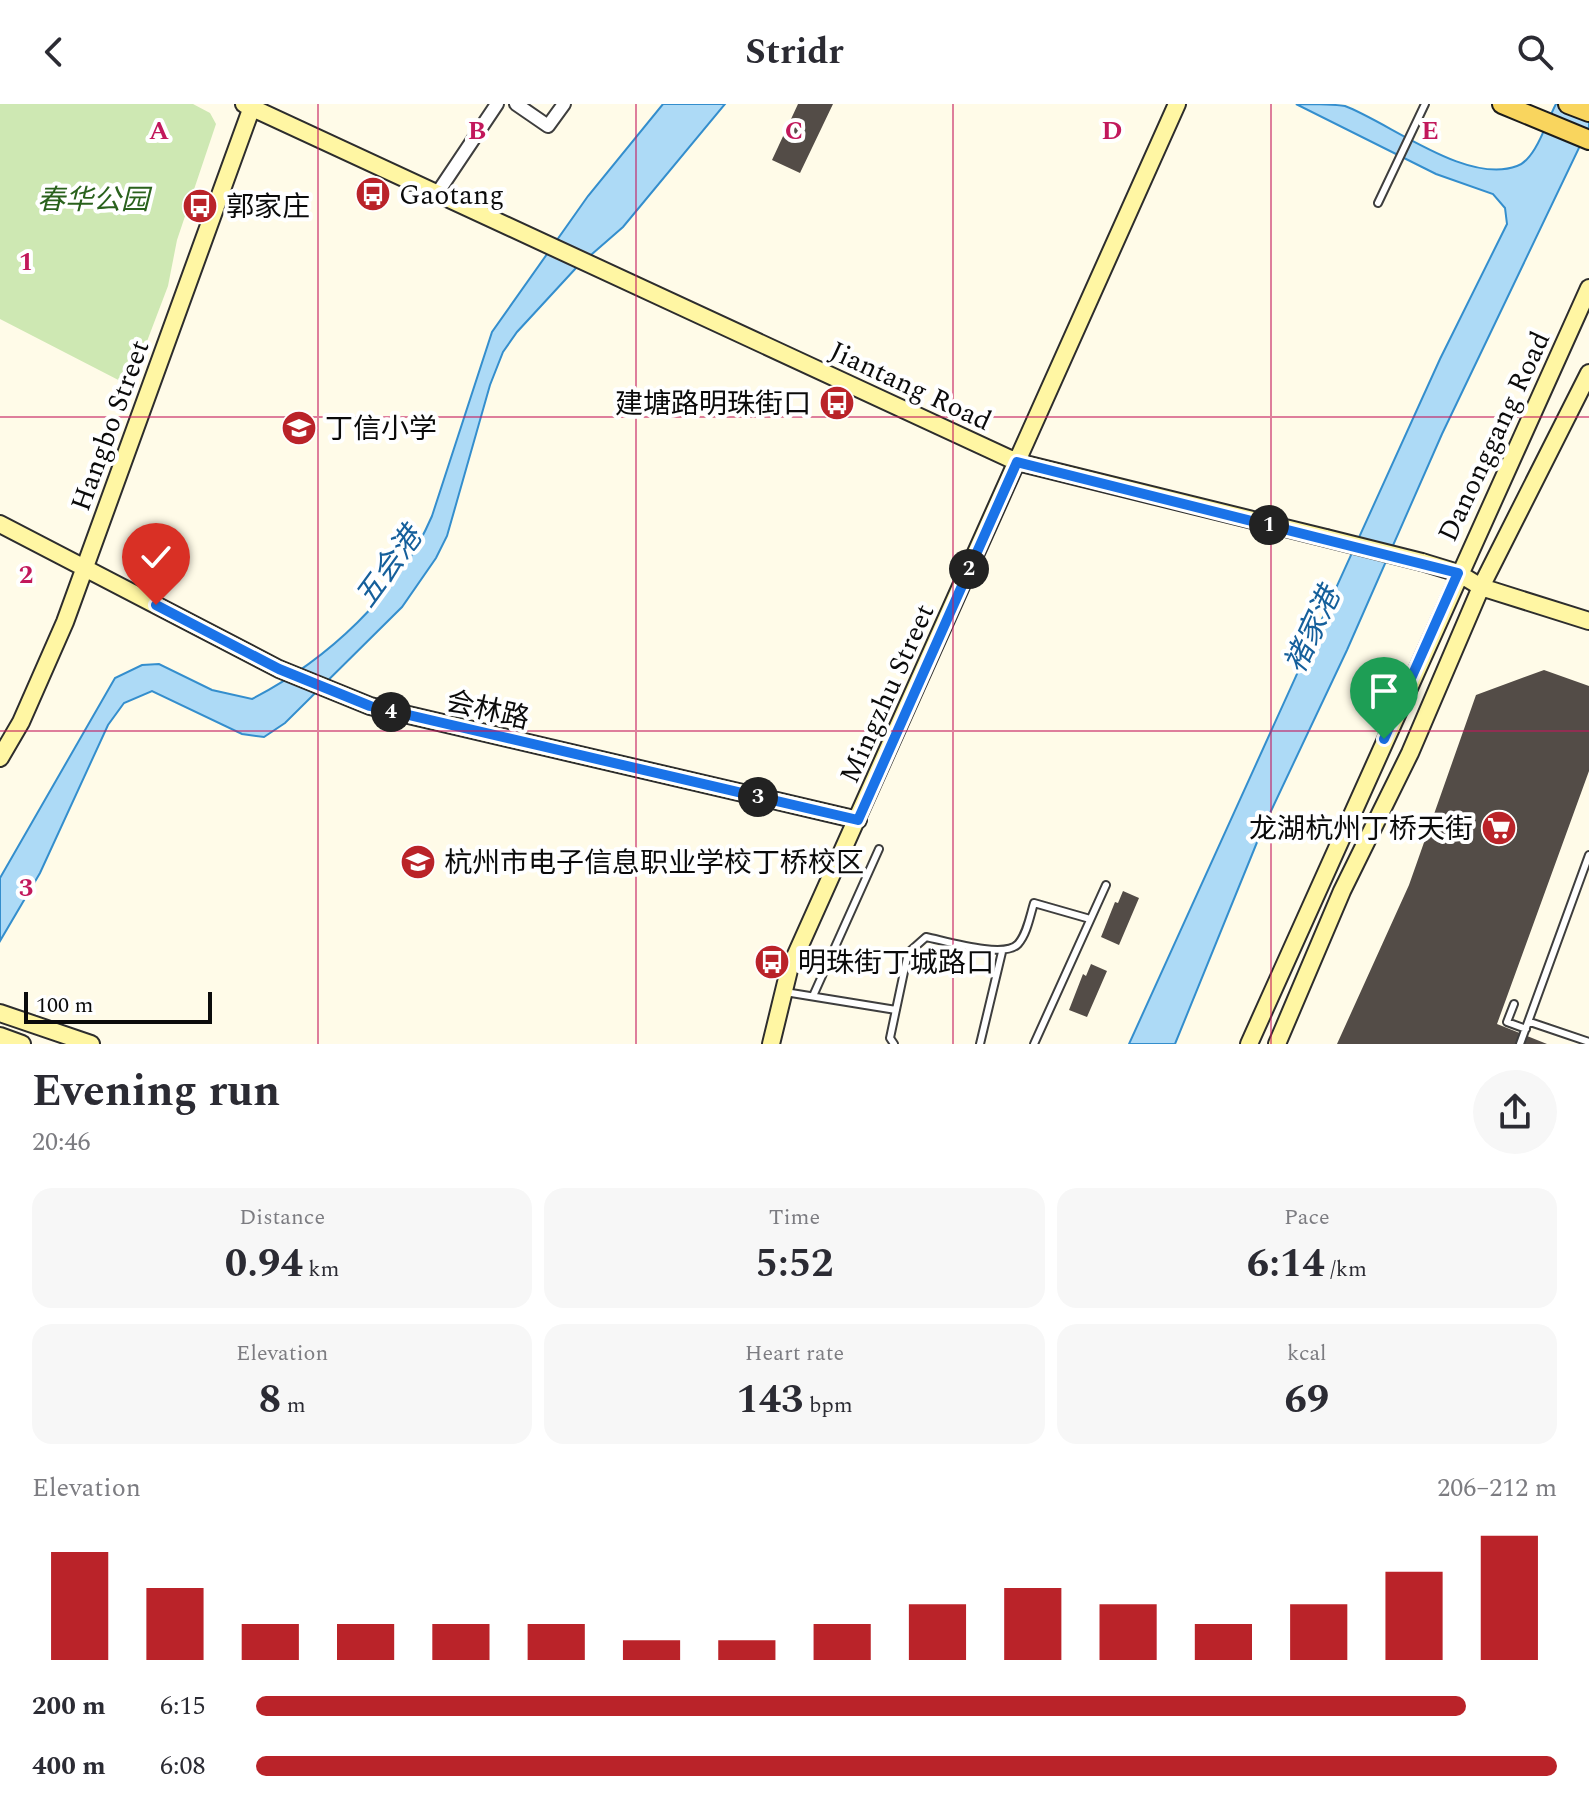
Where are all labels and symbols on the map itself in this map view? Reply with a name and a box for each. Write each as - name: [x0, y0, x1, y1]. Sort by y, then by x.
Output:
- text: A: [149, 111, 169, 151]
- text: B: [468, 111, 486, 151]
- text: C: [785, 111, 803, 151]
- text: D: [1102, 111, 1122, 151]
- text: E: [1421, 111, 1439, 151]
- place label: Gaotang: [399, 174, 504, 217]
- bus stop icon: Gaotang: [354, 175, 392, 213]
- park label: 春华公园: [37, 179, 153, 222]
- place label: 郭家庄: [226, 186, 310, 229]
- bus stop icon: 郭家庄: [181, 187, 219, 225]
- text: 1: [19, 242, 33, 282]
- street label: Danonggang Road: [1427, 324, 1562, 549]
- street label: Jiantang Road: [822, 330, 999, 443]
- street label: Hangbo Street: [60, 334, 161, 517]
- place label: 建塘路明珠街口: [615, 383, 811, 426]
- bus stop icon: 建塘路明珠街口: [818, 384, 856, 422]
- place label: 丁信小学: [325, 408, 437, 451]
- school or university icon: 丁信小学: [280, 409, 318, 447]
- pin: 1: [1249, 505, 1289, 545]
- water label: 五会港: [344, 514, 436, 618]
- pin: [122, 523, 190, 605]
- pin: 2: [949, 549, 989, 589]
- text: 2: [19, 555, 33, 595]
- water label: 褚家港: [1273, 576, 1354, 681]
- street label: Mingzhu Street: [829, 597, 946, 790]
- pin: [1350, 657, 1418, 739]
- street label: 会林路: [442, 680, 533, 741]
- pin: 4: [371, 692, 411, 732]
- pin: 3: [738, 777, 778, 817]
- place label: 龙湖杭州丁桥天街: [1249, 808, 1473, 851]
- supermarket icon: 龙湖杭州丁桥天街: [1480, 809, 1518, 847]
- place label: 杭州市电子信息职业学校丁桥校区: [444, 842, 864, 885]
- school or university icon: 杭州市电子信息职业学校丁桥校区: [399, 843, 437, 881]
- text: 3: [19, 868, 33, 908]
- place label: 明珠街丁城路口: [798, 942, 994, 985]
- bus stop icon: 明珠街丁城路口: [753, 943, 791, 981]
- scale bar: [24, 988, 212, 1024]

